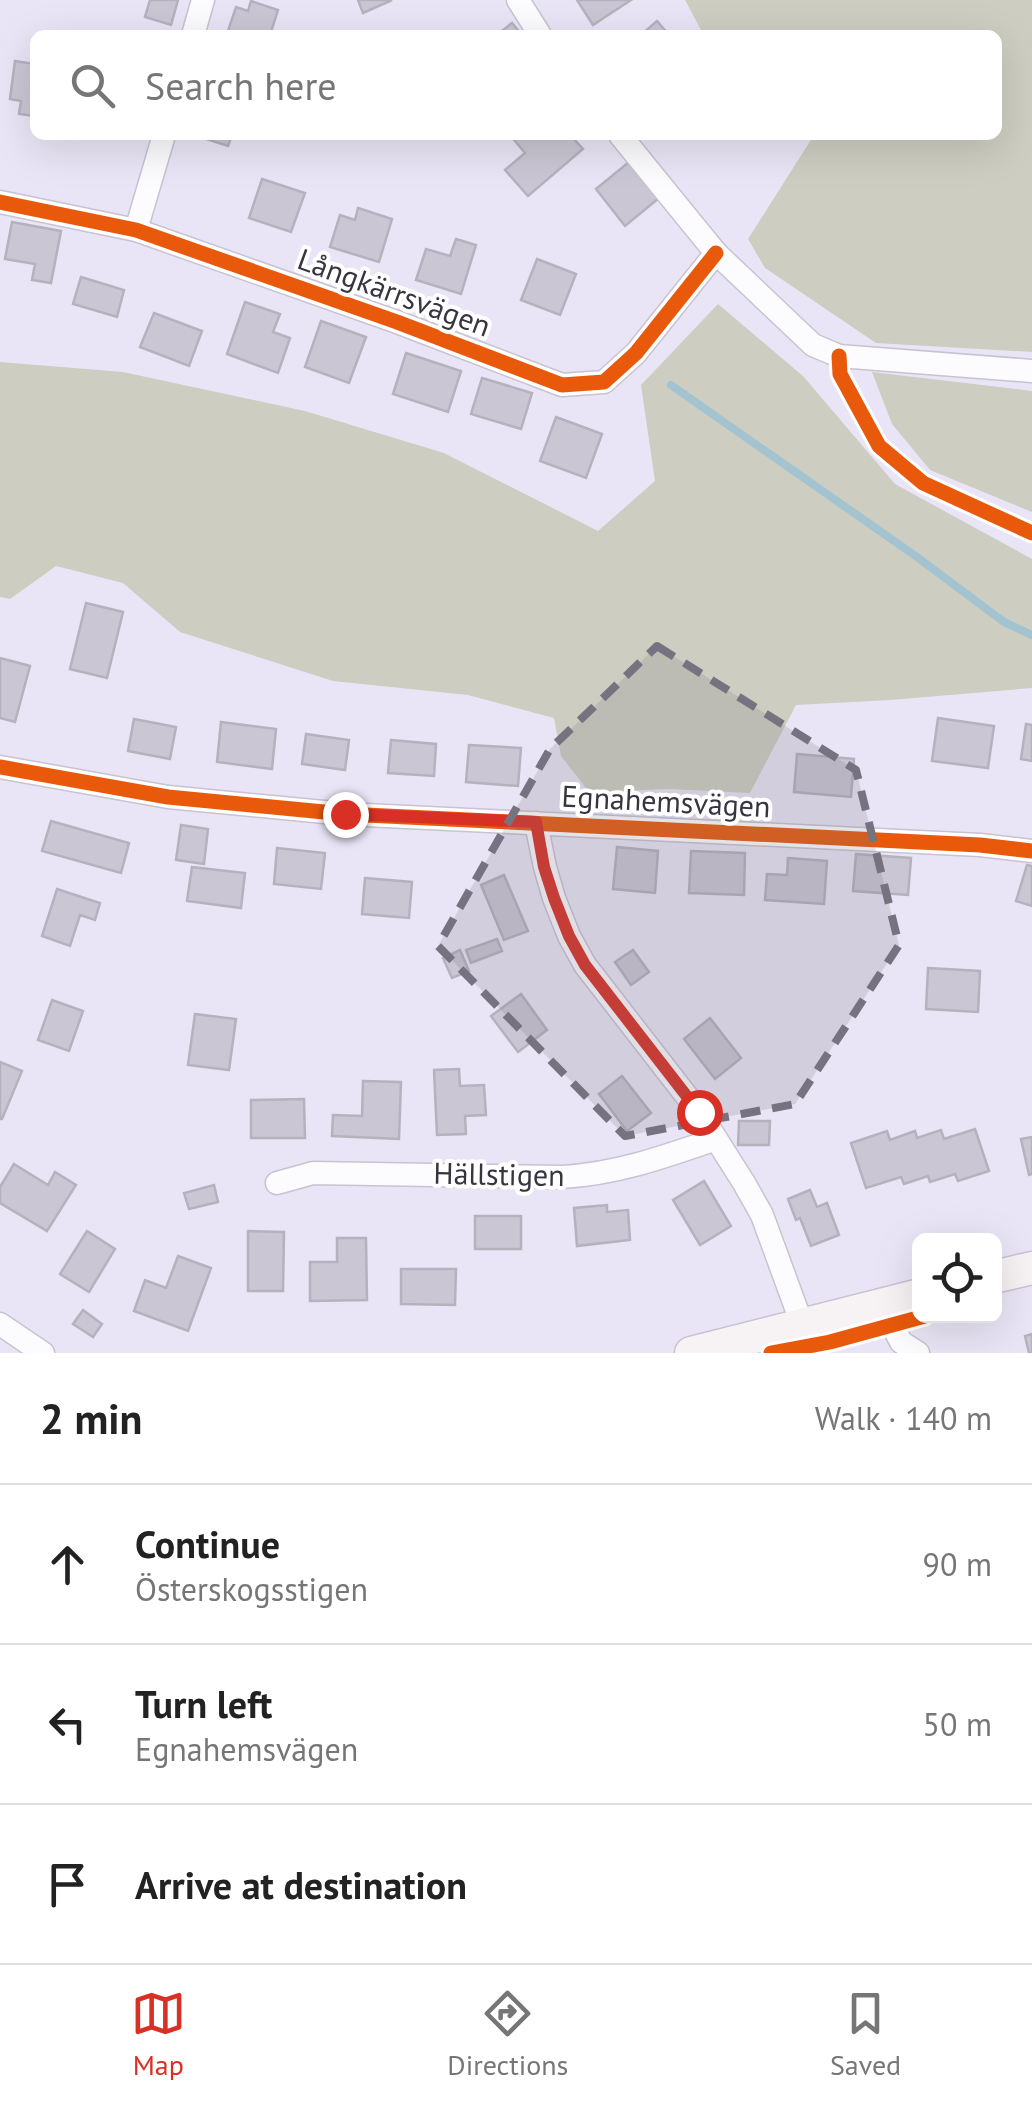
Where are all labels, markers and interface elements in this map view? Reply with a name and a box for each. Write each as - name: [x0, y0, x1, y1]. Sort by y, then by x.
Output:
- search box: [30, 30, 1002, 140]
- icon: search: [65, 58, 120, 113]
- text: Search here: [145, 61, 337, 110]
- street label: Långkärrsvägen: [293, 239, 496, 345]
- street label: Egnahemsvägen: [561, 776, 772, 825]
- route end: [323, 792, 369, 838]
- route start: [677, 1090, 723, 1136]
- street label: Hällstigen: [433, 1153, 565, 1194]
- map controls: [912, 1233, 1002, 1323]
- button: locate: [912, 1233, 1002, 1323]
- text: 2 min: [40, 1391, 142, 1446]
- text: Walk · 140 m: [815, 1397, 992, 1439]
- text: Continue: [135, 1519, 280, 1568]
- icon: ahead: [40, 1537, 95, 1592]
- text: 90 m: [923, 1543, 992, 1585]
- text: Österskogsstigen: [135, 1568, 368, 1610]
- text: Turn left: [135, 1679, 272, 1728]
- icon: left: [40, 1697, 95, 1752]
- text: 50 m: [923, 1703, 992, 1745]
- text: Egnahemsvägen: [135, 1728, 358, 1770]
- icon: arrive: [40, 1857, 95, 1912]
- text: Arrive at destination: [135, 1860, 467, 1909]
- tab: Map: [131, 1986, 186, 2083]
- tab: Directions: [447, 1986, 568, 2083]
- tab: Saved: [830, 1986, 901, 2083]

